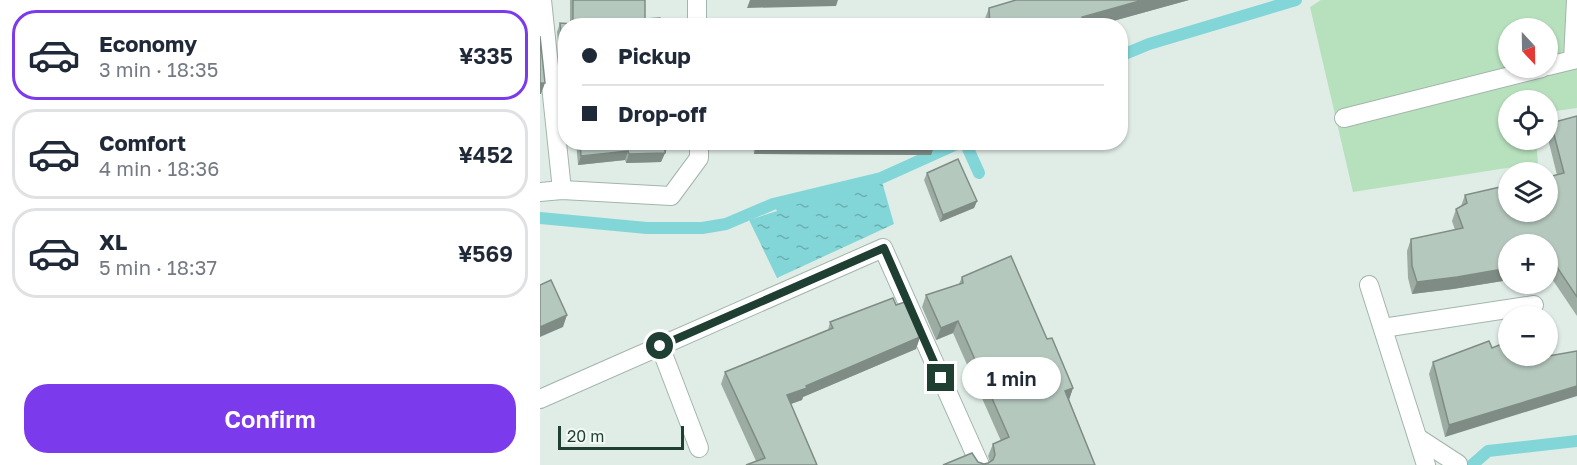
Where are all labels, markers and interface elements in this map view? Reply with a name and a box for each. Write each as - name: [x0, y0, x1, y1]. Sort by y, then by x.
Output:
- north arrow: [1498, 18, 1558, 78]
- map controls: [1498, 18, 1558, 366]
- icon: car: [27, 28, 81, 82]
- text: Economy: [99, 30, 197, 57]
- text: ¥335: [459, 42, 513, 69]
- text: Pickup: [618, 42, 691, 69]
- text: 3 min · 18:35: [99, 57, 218, 81]
- button: locate: [1498, 90, 1558, 150]
- text: Drop-off: [618, 100, 707, 127]
- icon: car: [27, 127, 81, 181]
- text: Comfort: [99, 129, 186, 156]
- text: ¥452: [459, 141, 513, 168]
- text: 4 min · 18:36: [99, 156, 219, 180]
- button: layers: [1498, 162, 1558, 222]
- icon: car: [27, 226, 81, 280]
- text: XL: [99, 228, 127, 255]
- button: +: [1498, 234, 1558, 294]
- text: ¥569: [458, 240, 513, 267]
- text: 5 min · 18:37: [99, 255, 217, 279]
- button: −: [1498, 306, 1558, 366]
- route start: [646, 332, 673, 359]
- callout: 1 min: [962, 357, 1061, 399]
- route end: [927, 364, 954, 391]
- text: 1 min: [986, 366, 1037, 390]
- button: Confirm: [24, 384, 516, 453]
- scale bar: [558, 423, 684, 450]
- text: 20 m: [567, 426, 604, 446]

